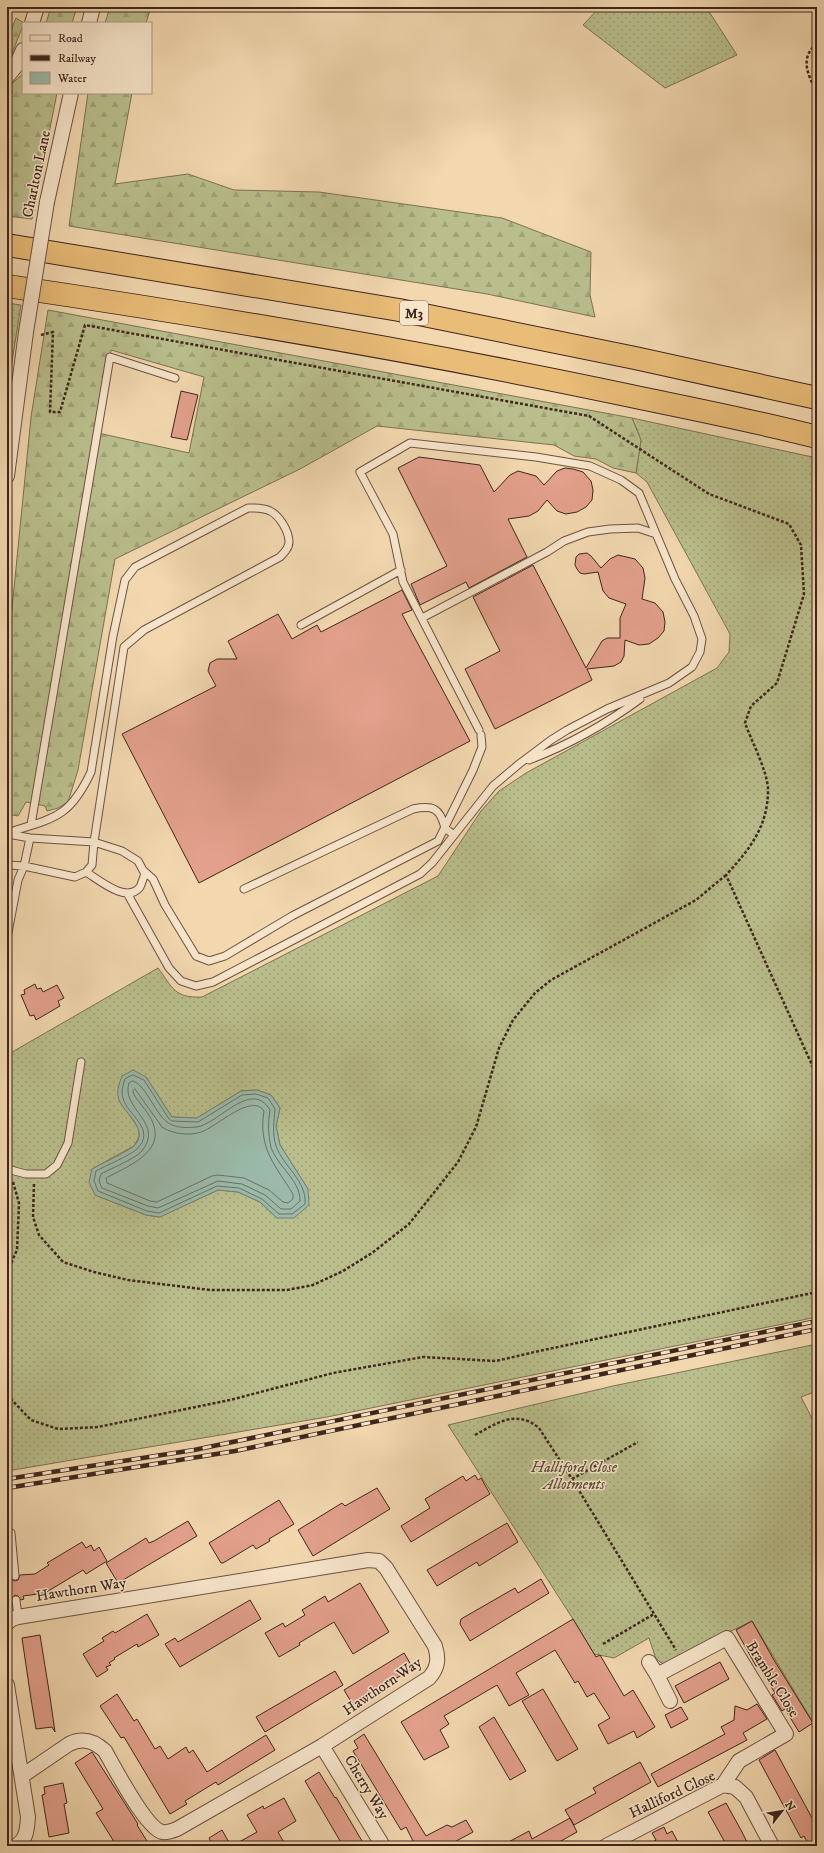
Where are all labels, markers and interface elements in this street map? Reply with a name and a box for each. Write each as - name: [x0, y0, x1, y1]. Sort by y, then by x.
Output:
- legend: [22, 22, 152, 94]
- text: Road: [58, 31, 83, 46]
- text: Railway: [58, 51, 96, 66]
- text: Water: [57, 71, 87, 86]
- street label: Charlton Lane: [18, 129, 55, 219]
- road number: M3: [400, 301, 428, 325]
- park label: Halliford Close Allotments: [530, 1458, 618, 1494]
- street label: Hawthorn Way: [35, 1573, 128, 1606]
- street label: Bramble Close: [742, 1638, 804, 1721]
- street label: Hawthorn Way: [339, 1653, 426, 1720]
- street label: Cherry Way: [340, 1752, 394, 1824]
- street label: Halliford Close: [626, 1766, 718, 1823]
- north arrow: [762, 1791, 802, 1831]
- text: N: [781, 1799, 798, 1814]

